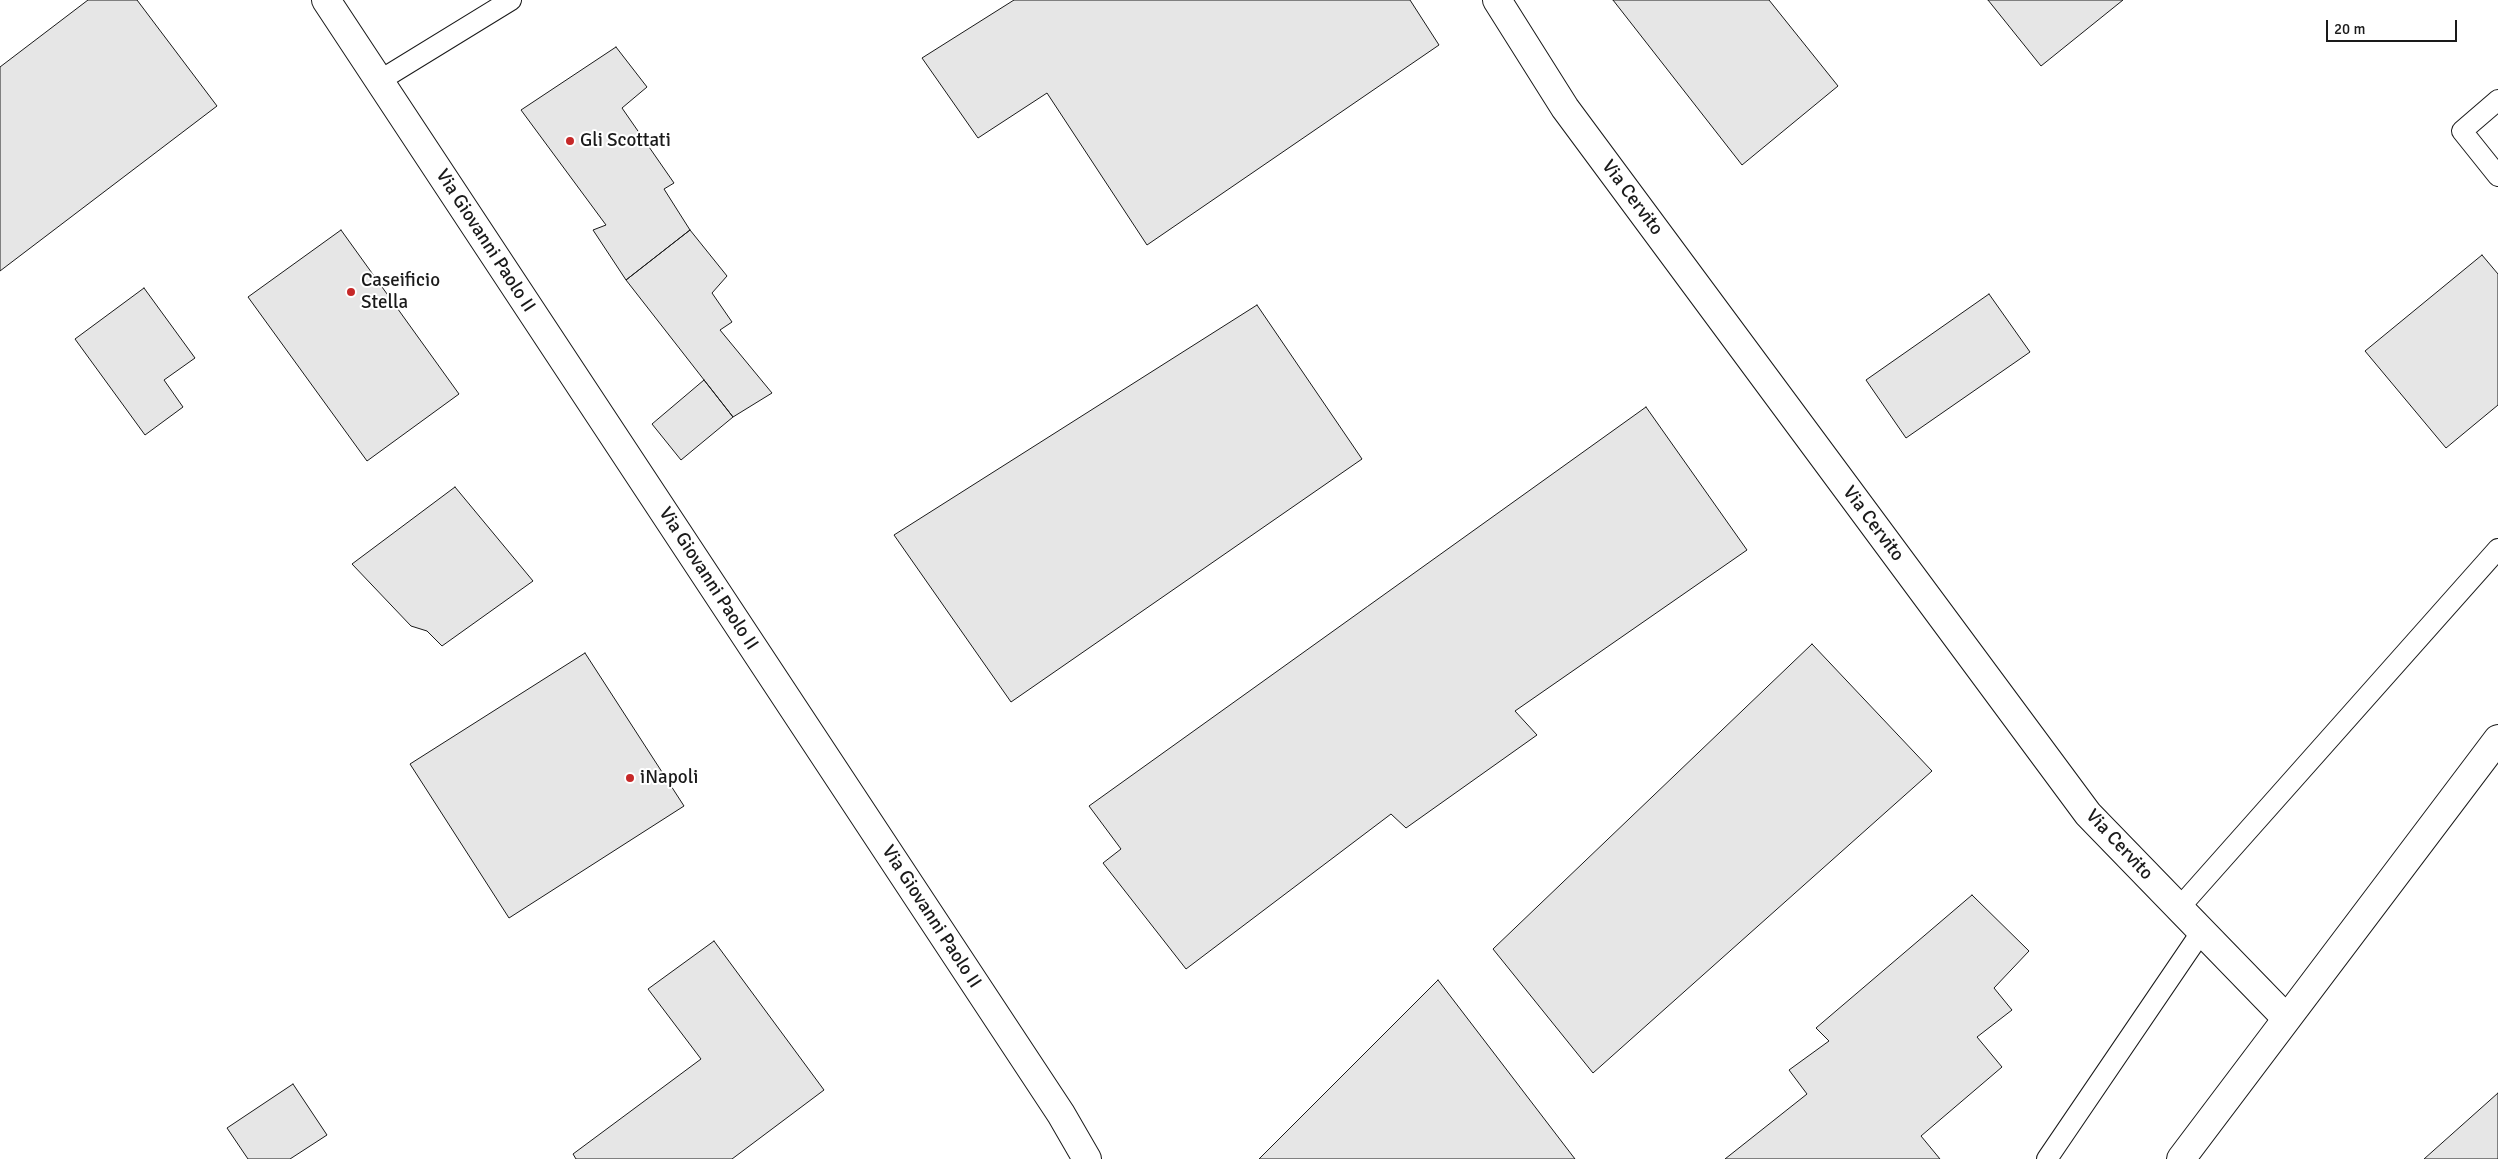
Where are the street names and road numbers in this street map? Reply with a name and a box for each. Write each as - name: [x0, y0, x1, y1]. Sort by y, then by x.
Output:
- street label: Via Cervito: [1596, 156, 1668, 240]
- street label: Via Giovanni Paolo II: [430, 165, 540, 317]
- street label: Via Cervito: [1837, 482, 1909, 566]
- street label: Via Giovanni Paolo II: [653, 503, 763, 655]
- street label: Via Cervito: [2081, 805, 2157, 885]
- street label: Via Giovanni Paolo II: [876, 841, 986, 993]

